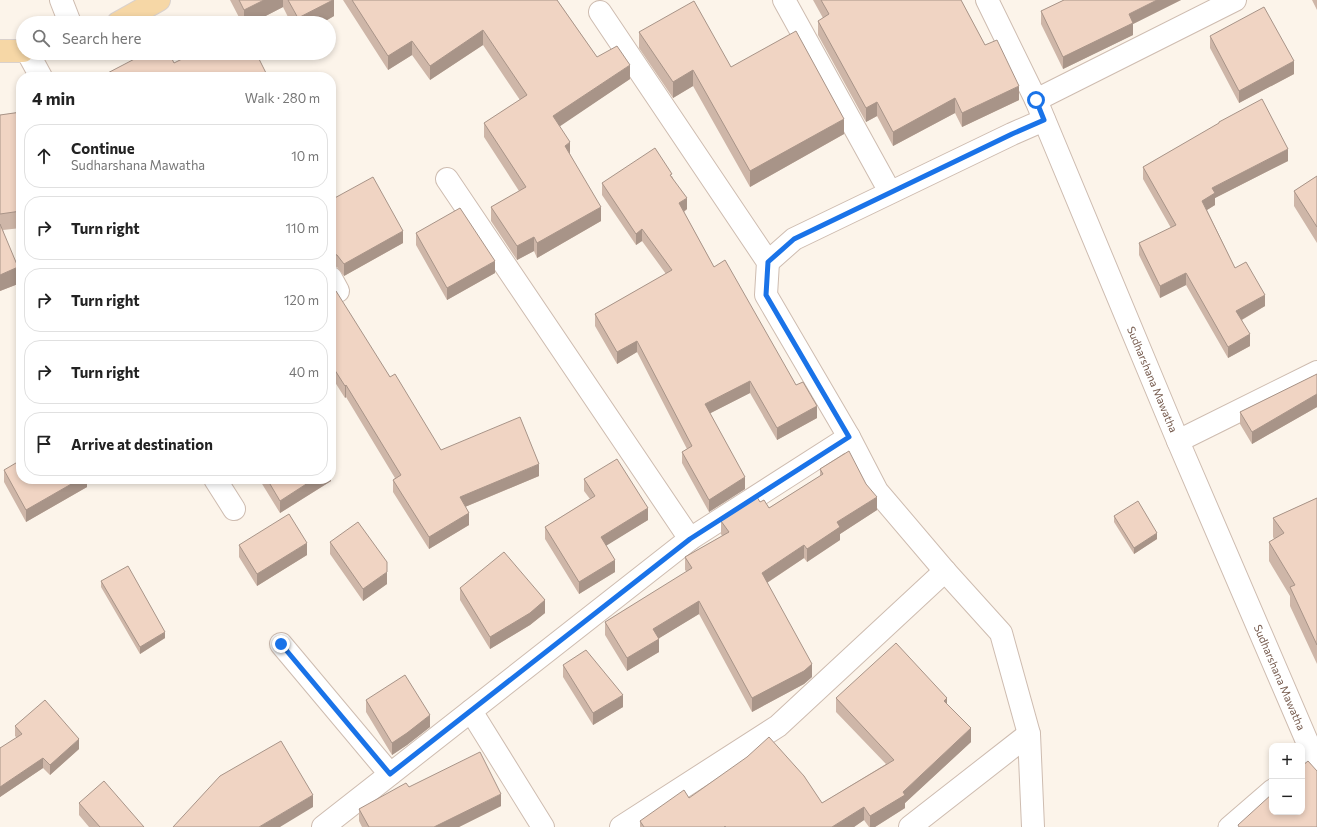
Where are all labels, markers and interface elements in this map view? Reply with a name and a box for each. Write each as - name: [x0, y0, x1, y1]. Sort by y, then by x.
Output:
- search box: [16, 16, 336, 60]
- icon: search: [30, 27, 52, 49]
- text: Search here: [62, 29, 141, 47]
- text: 4 min: [32, 88, 75, 109]
- text: Walk · 280 m: [245, 90, 320, 106]
- route start: [1027, 91, 1045, 109]
- text: Continue: [71, 139, 135, 157]
- icon: ahead: [33, 145, 55, 167]
- text: 10 m: [291, 148, 319, 164]
- text: Sudharshana Mawatha: [71, 157, 205, 173]
- icon: right: [33, 217, 55, 239]
- text: Turn right: [71, 219, 140, 237]
- text: 110 m: [286, 220, 319, 236]
- icon: right: [33, 289, 55, 311]
- text: Turn right: [71, 291, 140, 309]
- text: 120 m: [284, 292, 319, 308]
- street label: Sudharshana Mawatha: [1125, 324, 1181, 434]
- icon: right: [33, 361, 55, 383]
- text: Turn right: [71, 363, 140, 381]
- text: 40 m: [289, 364, 319, 380]
- icon: arrive: [33, 433, 55, 455]
- text: Arrive at destination: [71, 435, 213, 453]
- street label: Sudharshana Mawatha: [1252, 622, 1308, 732]
- route end: [272, 635, 290, 653]
- map controls: [1269, 743, 1305, 815]
- button: +: [1269, 743, 1305, 779]
- button: −: [1269, 779, 1305, 815]

